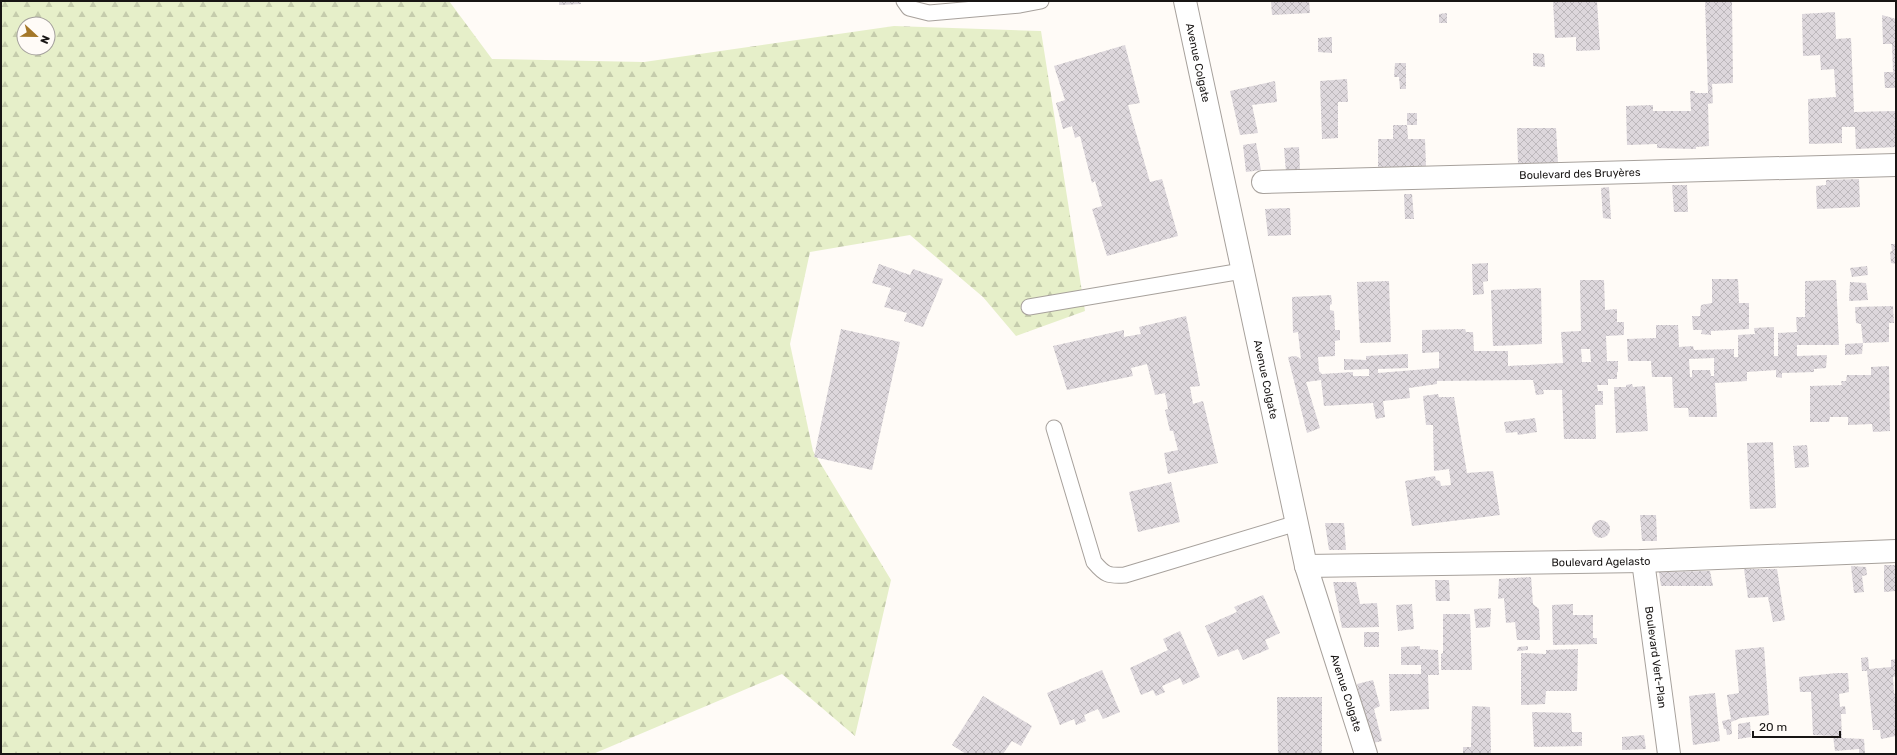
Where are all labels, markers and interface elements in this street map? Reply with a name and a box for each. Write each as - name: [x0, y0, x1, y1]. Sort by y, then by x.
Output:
- north arrow: [16, 16, 56, 56]
- street label: Avenue Colgate: [1183, 22, 1213, 103]
- text: N: [37, 33, 52, 46]
- street label: Boulevard des Bruyères: [1519, 165, 1641, 182]
- street label: Avenue Colgate: [1251, 339, 1281, 420]
- street label: Boulevard Agelasto: [1551, 554, 1651, 569]
- street label: Boulevard Vert-Plan: [1643, 605, 1669, 709]
- street label: Avenue Colgate: [1328, 652, 1365, 733]
- scale bar: [1753, 713, 1840, 739]
- text: 20 m: [1759, 720, 1787, 734]

